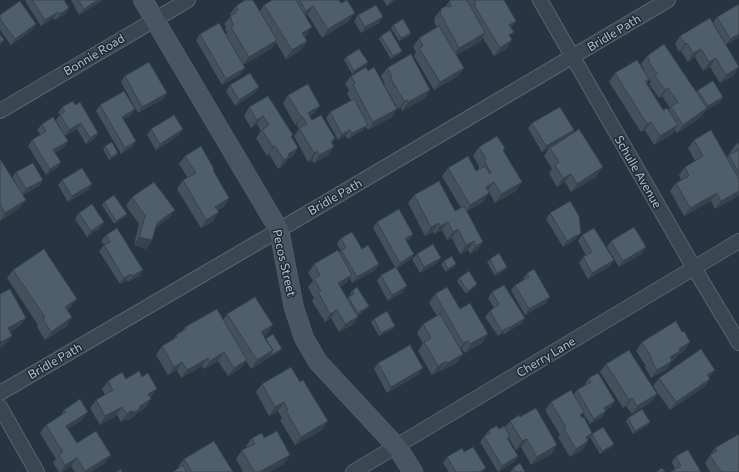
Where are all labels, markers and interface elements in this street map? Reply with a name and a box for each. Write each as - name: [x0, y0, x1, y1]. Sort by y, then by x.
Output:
- street label: Bridle Path: [585, 11, 643, 55]
- street label: Bonnie Road: [61, 31, 127, 79]
- street label: Schulle Avenue: [611, 133, 665, 211]
- street label: Bridle Path: [305, 176, 365, 218]
- street label: Pecos Street: [269, 228, 299, 298]
- street label: Cherry Lane: [514, 334, 578, 380]
- street label: Bridle Path: [25, 340, 85, 382]

